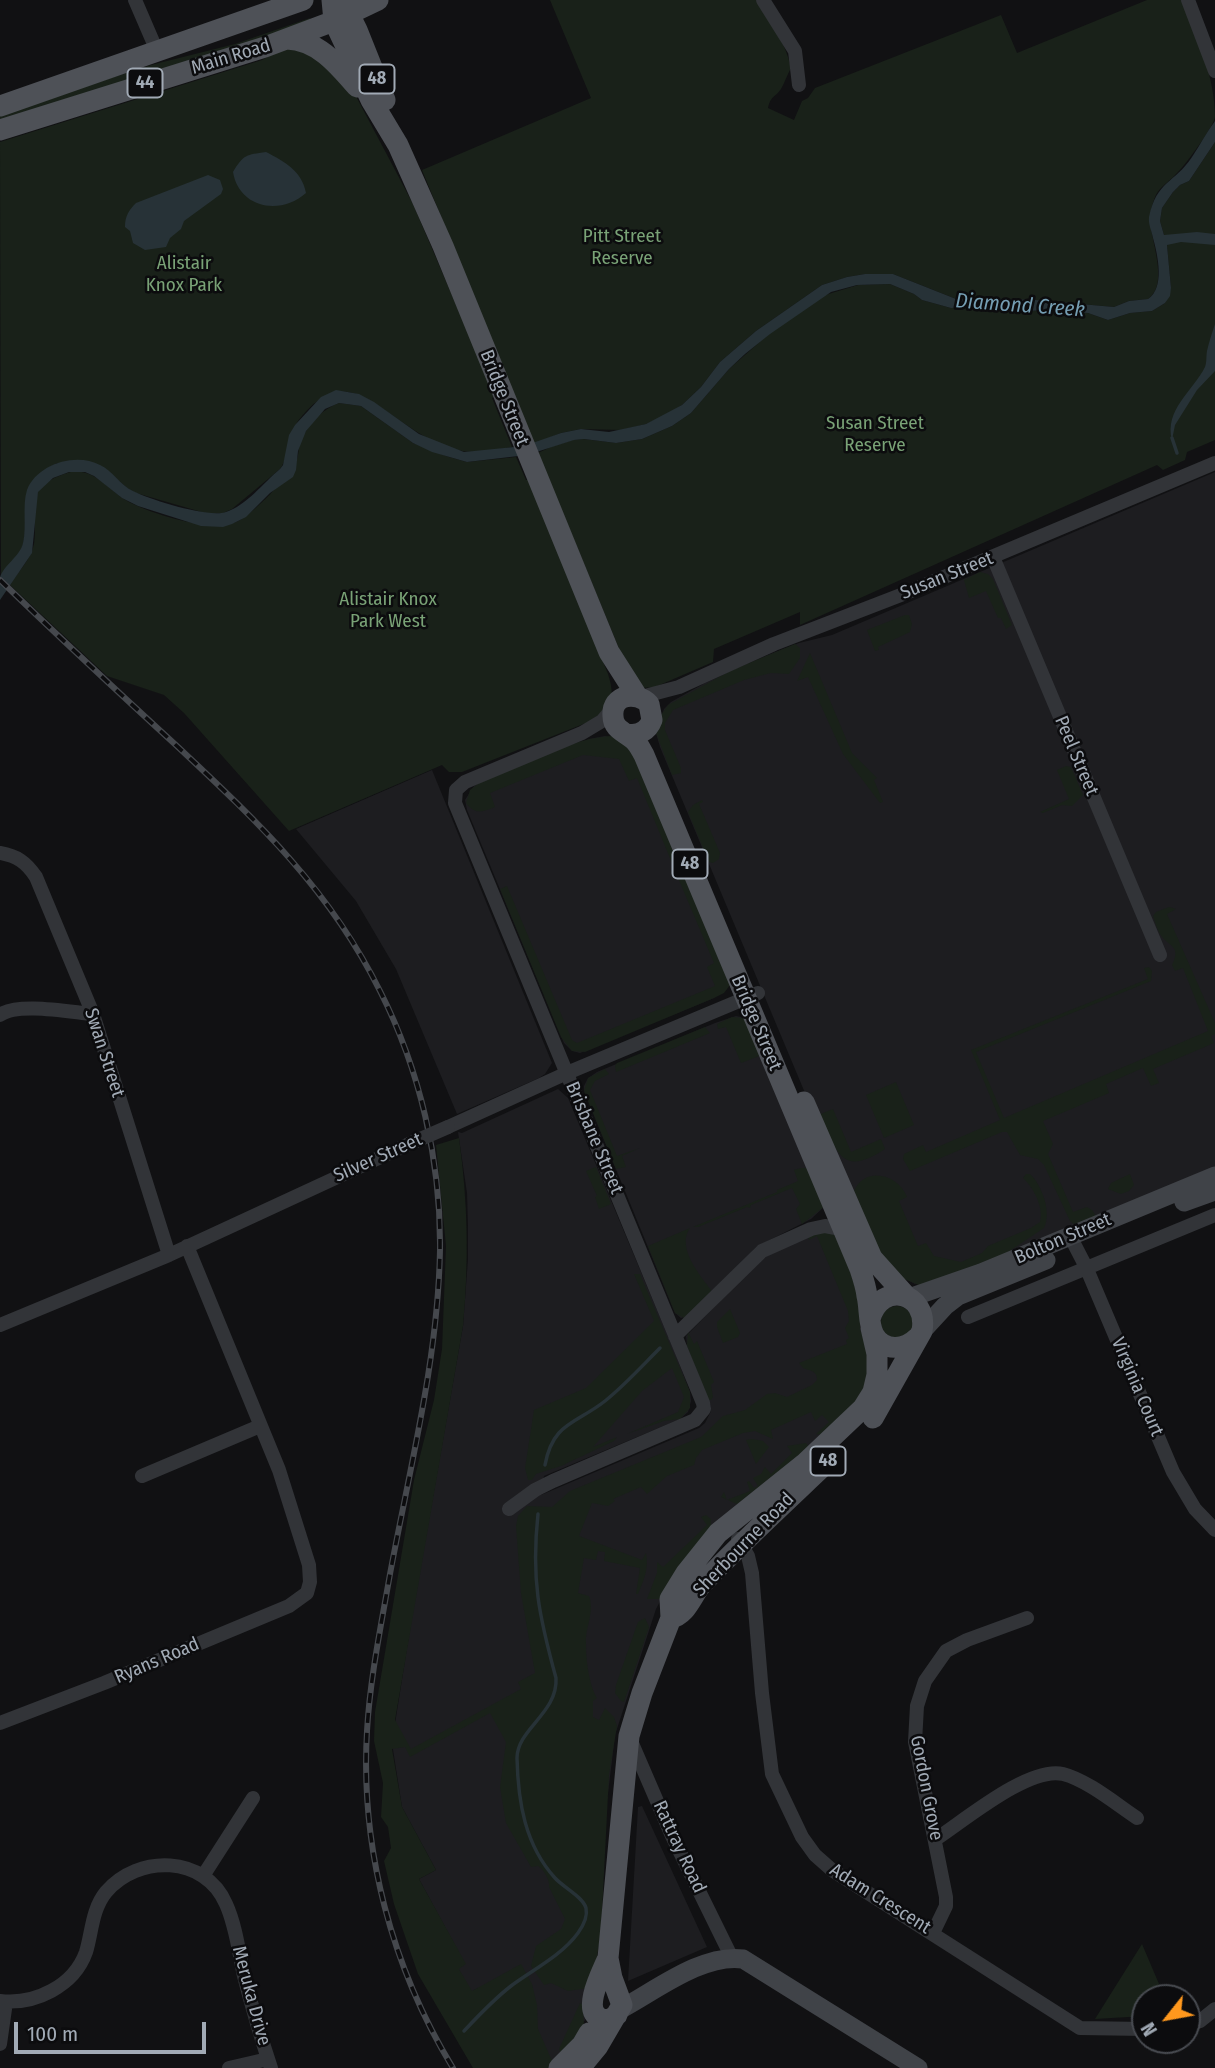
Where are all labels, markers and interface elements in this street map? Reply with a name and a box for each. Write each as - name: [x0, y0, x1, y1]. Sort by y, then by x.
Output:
- street label: Main Road: [189, 34, 273, 80]
- road number: 48: [360, 64, 394, 94]
- road number: 44: [128, 68, 162, 98]
- park label: Pitt Street Reserve: [583, 226, 661, 270]
- park label: Alistair Knox Park: [146, 253, 222, 297]
- water label: Diamond Creek: [954, 289, 1086, 323]
- street label: Bridge Street: [474, 347, 534, 449]
- park label: Susan Street Reserve: [826, 413, 924, 457]
- street label: Susan Street: [897, 547, 997, 605]
- park label: Alistair Knox Park West: [339, 589, 437, 633]
- street label: Peel Street: [1049, 713, 1103, 799]
- road number: 48: [672, 850, 708, 878]
- street label: Bridge Street: [726, 972, 786, 1074]
- street label: Swan Street: [79, 1006, 129, 1100]
- street label: Brisbane Street: [560, 1078, 628, 1198]
- street label: Silver Street: [330, 1128, 426, 1188]
- street label: Bolton Street: [1011, 1208, 1115, 1270]
- street label: Virginia Court: [1106, 1334, 1168, 1440]
- road number: 48: [810, 1446, 846, 1476]
- street label: Sherbourne Road: [689, 1488, 799, 1602]
- street label: Ryans Road: [111, 1633, 203, 1689]
- street label: Gordon Grove: [905, 1734, 947, 1842]
- street label: Rattray Road: [648, 1797, 710, 1897]
- street label: Adam Crescent: [825, 1859, 935, 1939]
- street label: Meruka Drive: [227, 1944, 275, 2048]
- north arrow: [1131, 1984, 1201, 2054]
- scale bar: [18, 2008, 210, 2052]
- text: N: [1136, 2018, 1162, 2040]
- text: 100 m: [27, 2021, 78, 2047]

